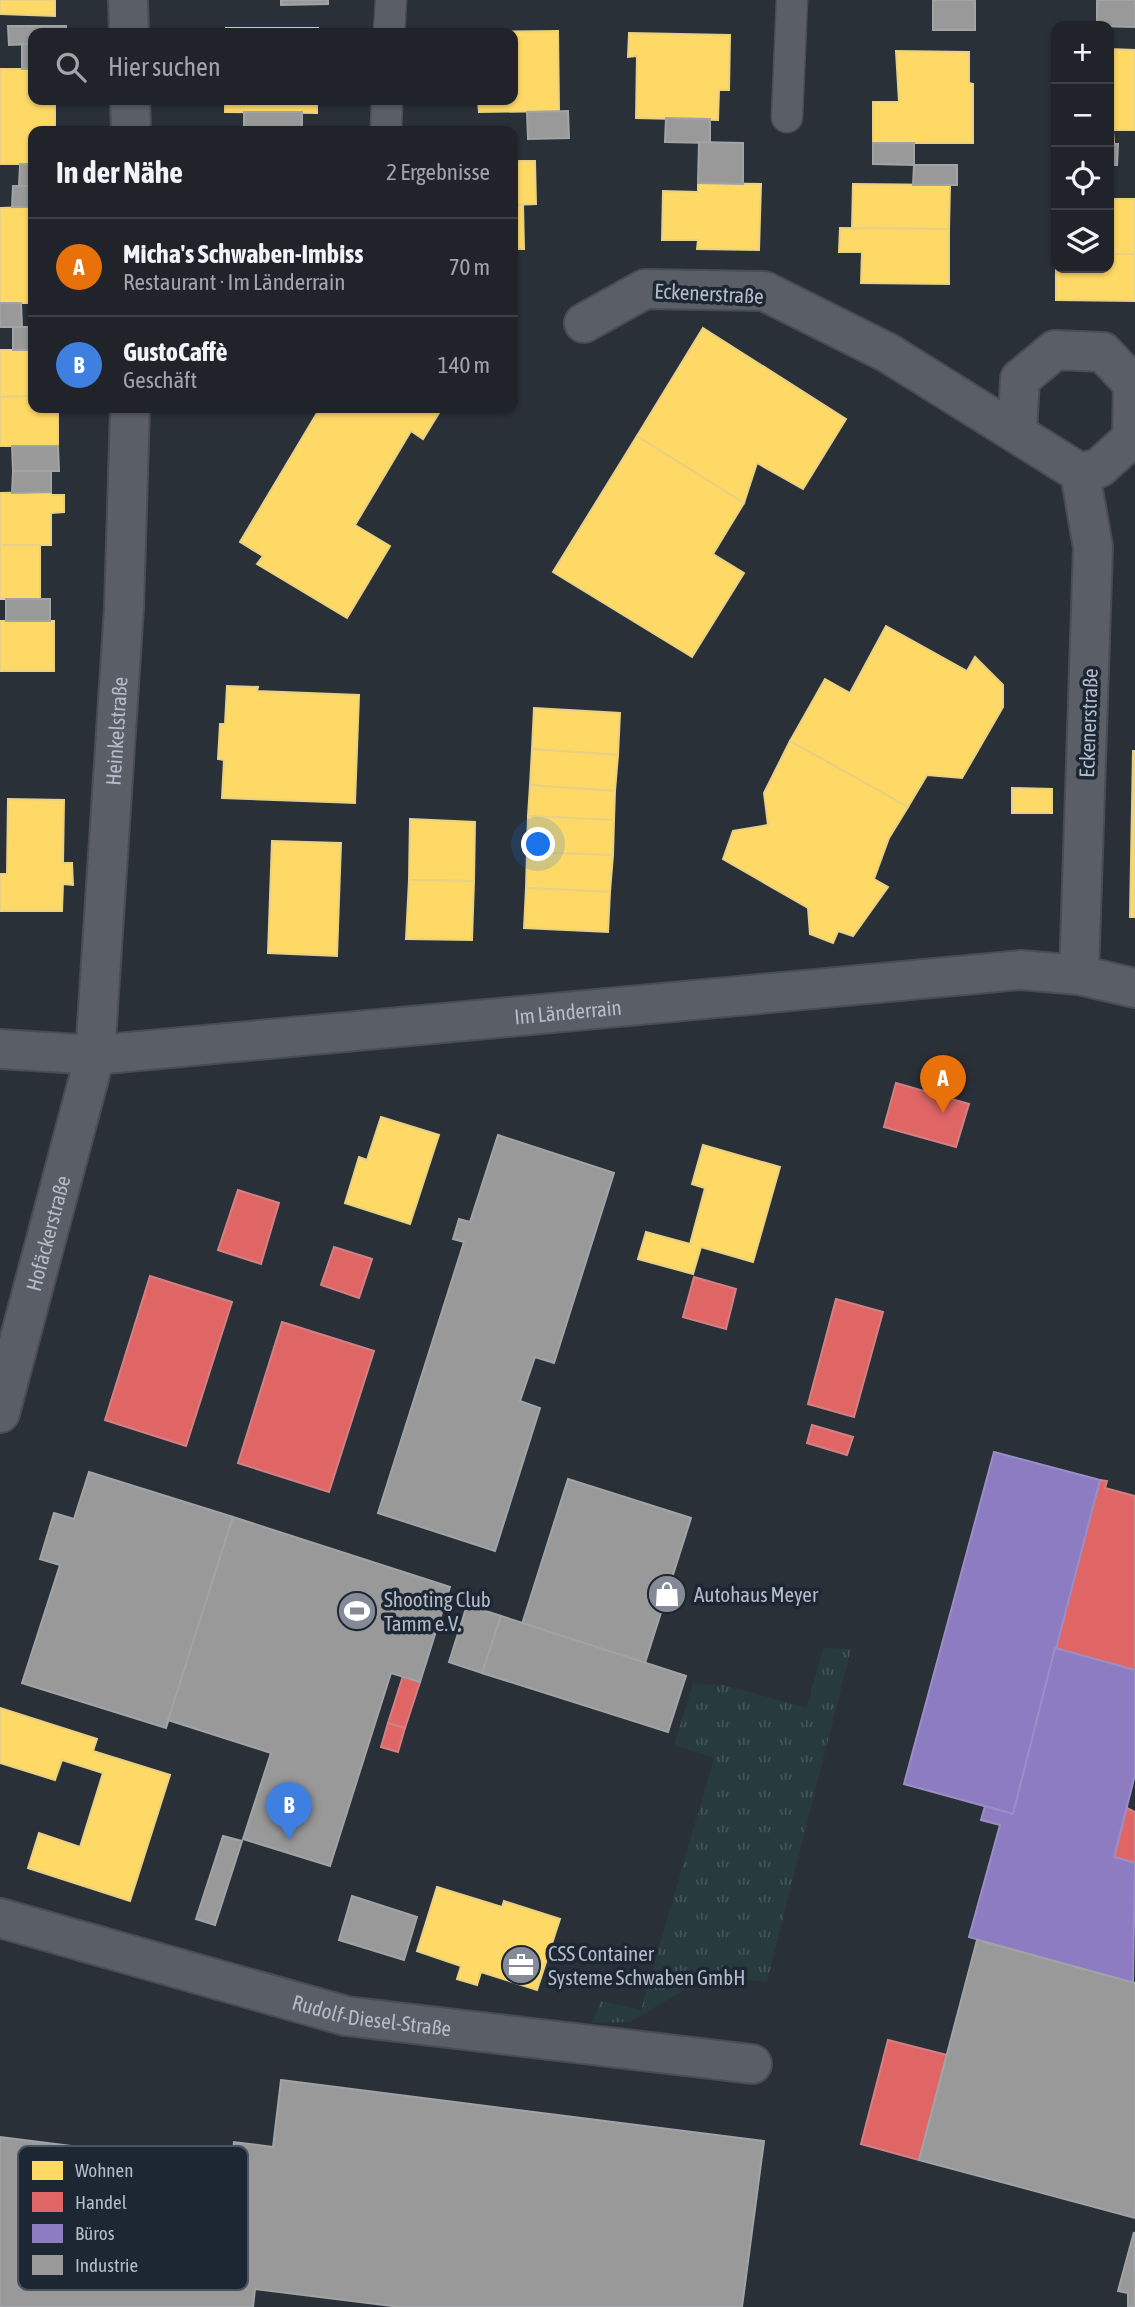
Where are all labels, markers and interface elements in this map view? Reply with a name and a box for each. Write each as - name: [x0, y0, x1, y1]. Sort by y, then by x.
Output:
- map controls: [1051, 21, 1114, 273]
- button: +: [1051, 21, 1114, 84]
- search box: [28, 28, 518, 105]
- icon: search: [52, 48, 90, 86]
- text: Hier suchen: [108, 52, 221, 82]
- button: −: [1051, 84, 1114, 147]
- button: locate: [1051, 147, 1114, 210]
- text: In der Nähe: [56, 155, 183, 189]
- text: 2 Ergebnisse: [386, 159, 490, 185]
- button: layers: [1051, 210, 1114, 273]
- text: Micha's Schwaben-Imbiss: [123, 239, 363, 269]
- text: A: [73, 254, 85, 280]
- text: 70 m: [449, 254, 490, 280]
- text: Restaurant · Im Länderrain: [123, 269, 345, 295]
- street label: Eckenerstraße: [654, 278, 764, 308]
- text: GustoCaffè: [123, 337, 228, 367]
- text: B: [74, 352, 84, 378]
- text: 140 m: [438, 352, 490, 378]
- text: Geschäft: [123, 367, 197, 393]
- street label: Eckenerstraße: [1074, 668, 1102, 778]
- street label: Heinkelstraße: [101, 676, 132, 786]
- your location: [521, 827, 555, 861]
- street label: Im Länderrain: [513, 995, 623, 1028]
- pin: A: [920, 1055, 966, 1113]
- street label: Hofäckerstraße: [21, 1173, 74, 1294]
- shop icon: Autohaus Meyer: [646, 1573, 688, 1615]
- place label: Autohaus Meyer: [694, 1582, 819, 1606]
- place label: Shooting Club Tamm e.V.: [384, 1587, 491, 1635]
- sports icon: Shooting Club Tamm e.V.: [336, 1590, 378, 1632]
- pin: B: [266, 1782, 312, 1840]
- place label: CSS Container Systeme Schwaben GmbH: [548, 1941, 745, 1989]
- office icon: CSS Container Systeme Schwaben GmbH: [500, 1944, 542, 1986]
- street label: Rudolf-Diesel-Straße: [290, 1989, 453, 2040]
- legend: [18, 2146, 248, 2290]
- text: Wohnen: [75, 2159, 133, 2181]
- text: Handel: [75, 2191, 127, 2213]
- text: Büros: [75, 2222, 115, 2244]
- text: Industrie: [75, 2254, 138, 2276]

